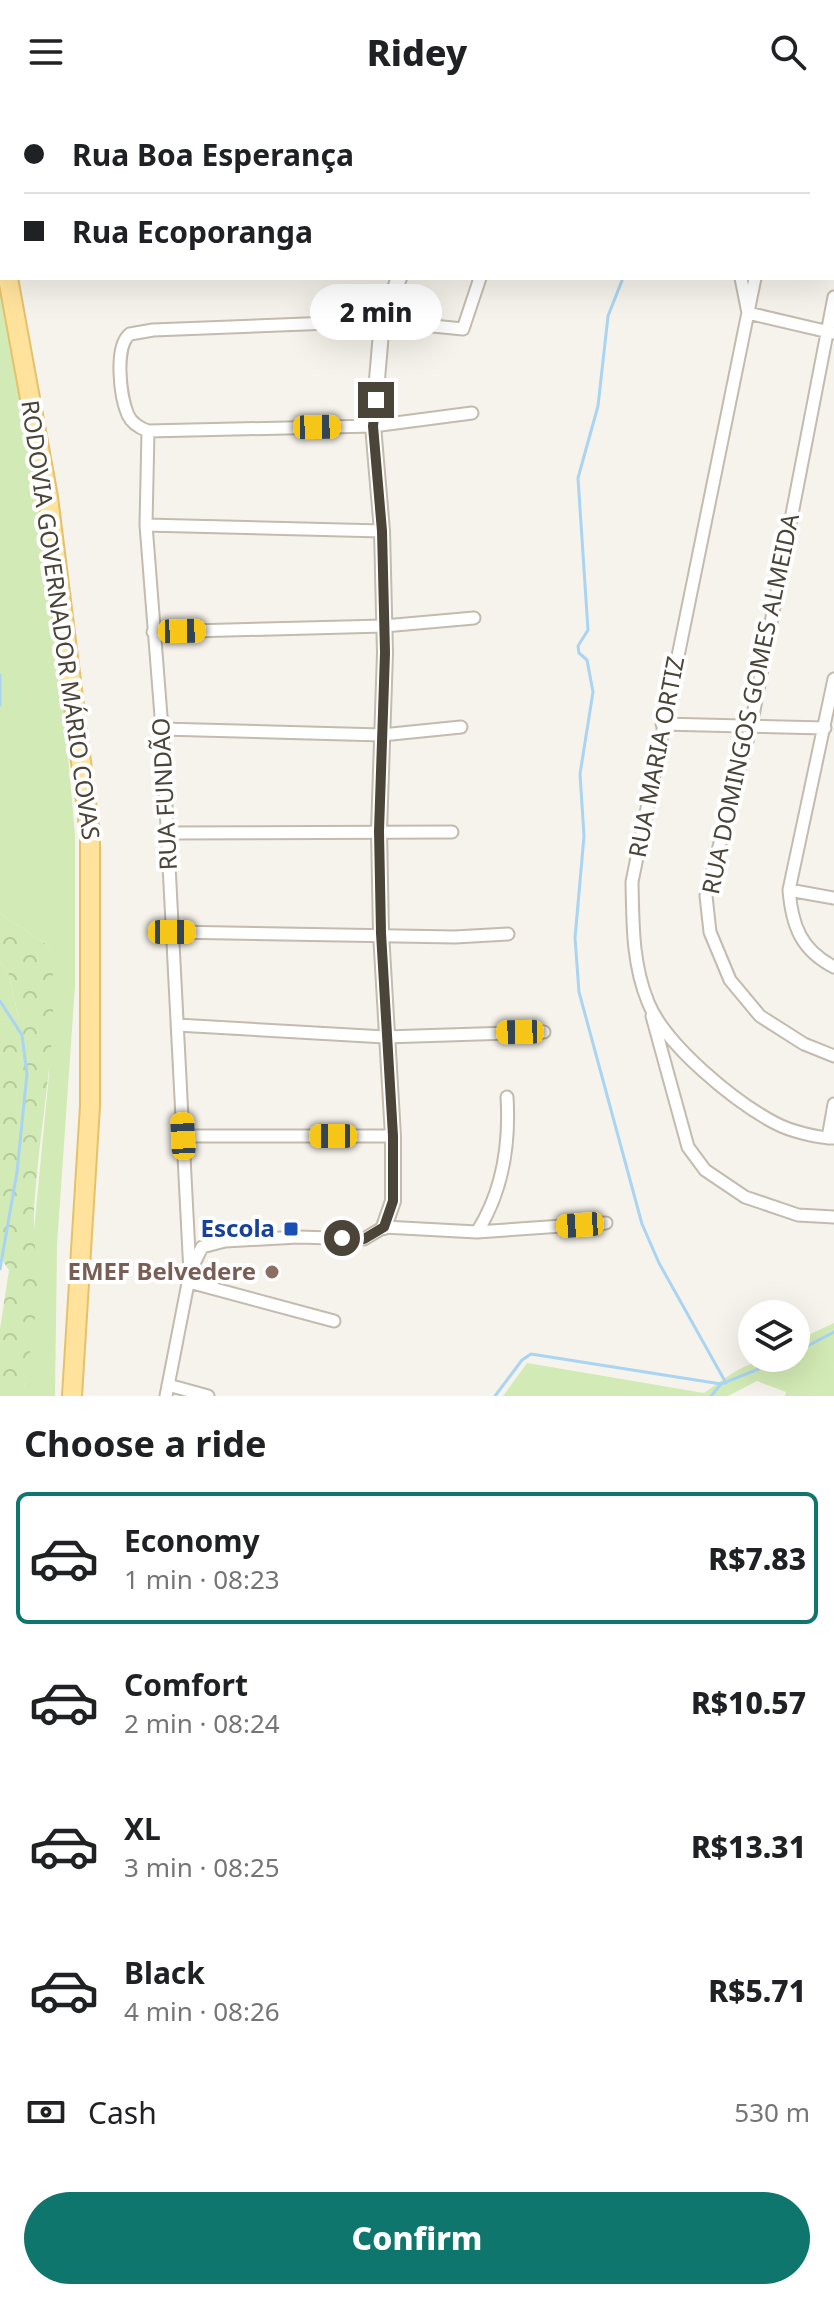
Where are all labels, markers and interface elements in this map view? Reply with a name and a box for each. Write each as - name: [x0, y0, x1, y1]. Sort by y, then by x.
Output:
- text: Ridey: [367, 28, 467, 77]
- icon: menu: [24, 30, 68, 74]
- icon: search: [766, 30, 810, 74]
- text: Rua Boa Esperança: [72, 134, 354, 175]
- text: Rua Ecoporanga: [72, 211, 313, 252]
- callout: 2 min: [310, 284, 442, 340]
- text: 2 min: [340, 294, 412, 330]
- route end: [358, 382, 394, 418]
- street label: RODOVIA GOVERNADOR MÁRIO COVAS: [14, 398, 109, 842]
- car: [293, 415, 341, 439]
- street label: RUA DOMINGOS GOMES ALMEIDA: [693, 510, 806, 897]
- car: [158, 619, 206, 643]
- street label: RUA MARIA ORTIZ: [620, 653, 691, 860]
- street label: RUA FUNDÃO: [143, 717, 184, 871]
- car: [148, 920, 196, 944]
- car: [496, 1020, 544, 1044]
- car: [170, 1111, 196, 1161]
- car: [309, 1124, 357, 1148]
- place label: Escola: [201, 1211, 275, 1244]
- car: [555, 1211, 605, 1239]
- marker: Escola: [282, 1220, 300, 1238]
- route start: [324, 1220, 360, 1256]
- place label: EMEF Belvedere: [68, 1254, 256, 1287]
- marker: EMEF Belvedere: [263, 1263, 281, 1281]
- map controls: [738, 1300, 810, 1372]
- button: layers: [738, 1300, 810, 1372]
- text: Choose a ride: [24, 1419, 266, 1468]
- text: Economy: [124, 1520, 260, 1561]
- icon: car: [28, 1522, 100, 1594]
- text: R$7.83: [708, 1538, 806, 1579]
- text: 1 min · 08:23: [124, 1561, 280, 1597]
- text: Comfort: [124, 1664, 248, 1705]
- icon: car: [28, 1666, 100, 1738]
- text: R$10.57: [691, 1682, 806, 1723]
- text: 2 min · 08:24: [124, 1705, 280, 1741]
- text: XL: [124, 1808, 161, 1849]
- icon: car: [28, 1810, 100, 1882]
- text: R$13.31: [691, 1826, 806, 1867]
- text: 3 min · 08:25: [124, 1849, 280, 1885]
- text: Black: [124, 1952, 205, 1993]
- icon: car: [28, 1954, 100, 2026]
- text: R$5.71: [708, 1970, 806, 2011]
- text: 4 min · 08:26: [124, 1993, 280, 2029]
- icon: cash: [24, 2090, 68, 2134]
- text: Cash: [88, 2092, 157, 2133]
- text: 530 m: [734, 2094, 810, 2130]
- button: Confirm: [24, 2192, 810, 2284]

